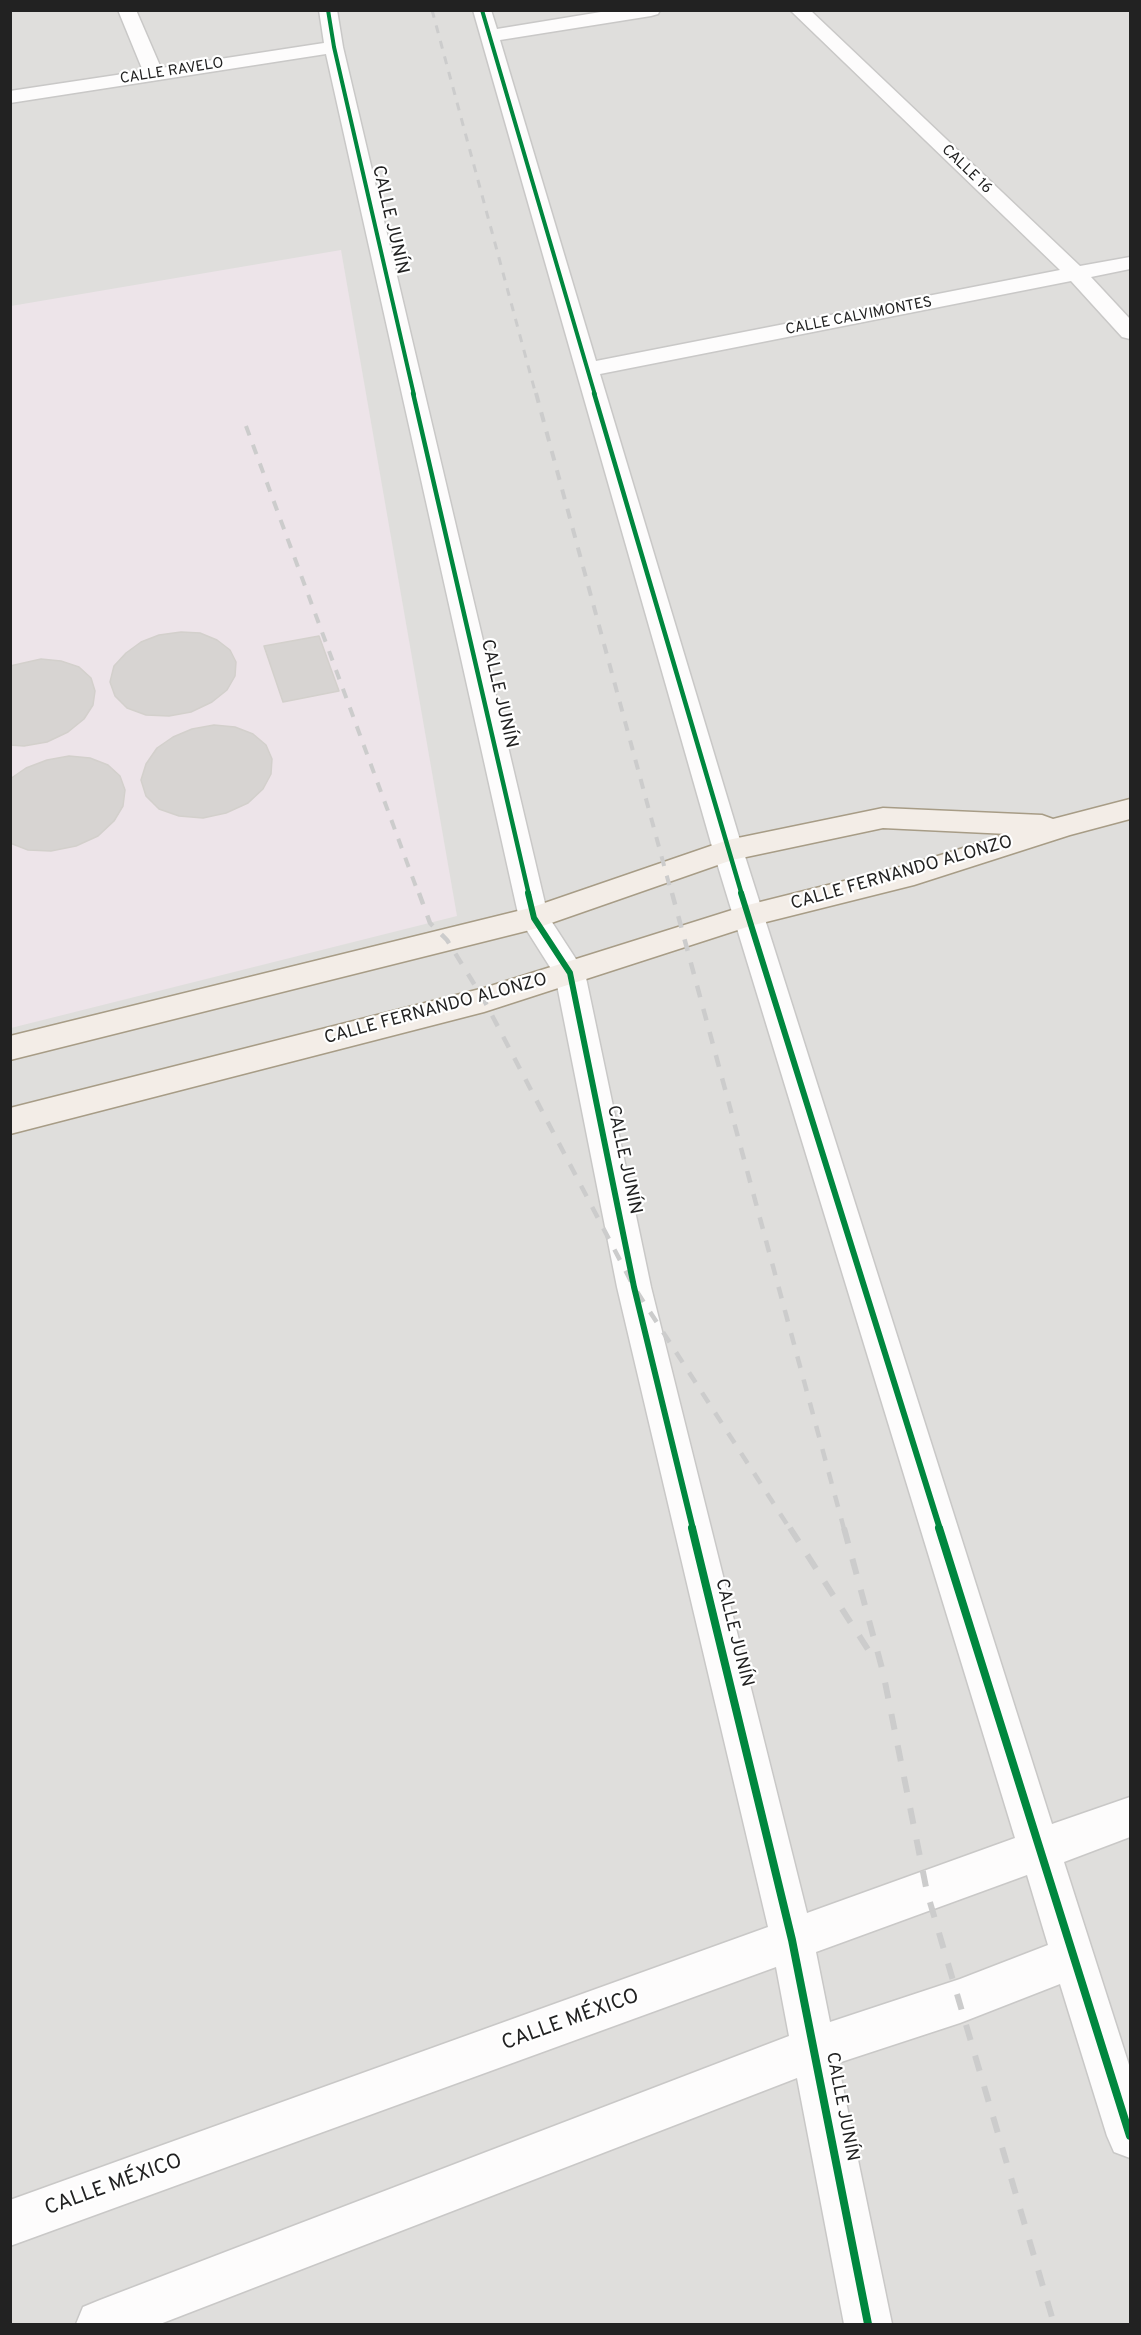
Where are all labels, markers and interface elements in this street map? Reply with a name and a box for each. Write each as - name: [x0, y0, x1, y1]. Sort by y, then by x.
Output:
- street label: CALLE RAVELO: [119, 55, 225, 89]
- street label: CALLE 16: [937, 142, 995, 198]
- street label: CALLE JUNÍN: [366, 164, 412, 276]
- street label: CALLE CALVIMONTES: [784, 294, 934, 340]
- street label: CALLE JUNÍN: [475, 638, 521, 750]
- street label: CALLE FERNANDO ALONZO: [789, 832, 1015, 916]
- street label: CALLE FERNANDO ALONZO: [322, 970, 550, 1050]
- street label: CALLE JUNÍN: [601, 1103, 645, 1217]
- street label: CALLE JUNÍN: [709, 1577, 757, 1689]
- street label: CALLE MÉXICO: [499, 1984, 643, 2058]
- street label: CALLE JUNÍN: [820, 2050, 862, 2164]
- street label: CALLE MÉXICO: [42, 2149, 186, 2223]

